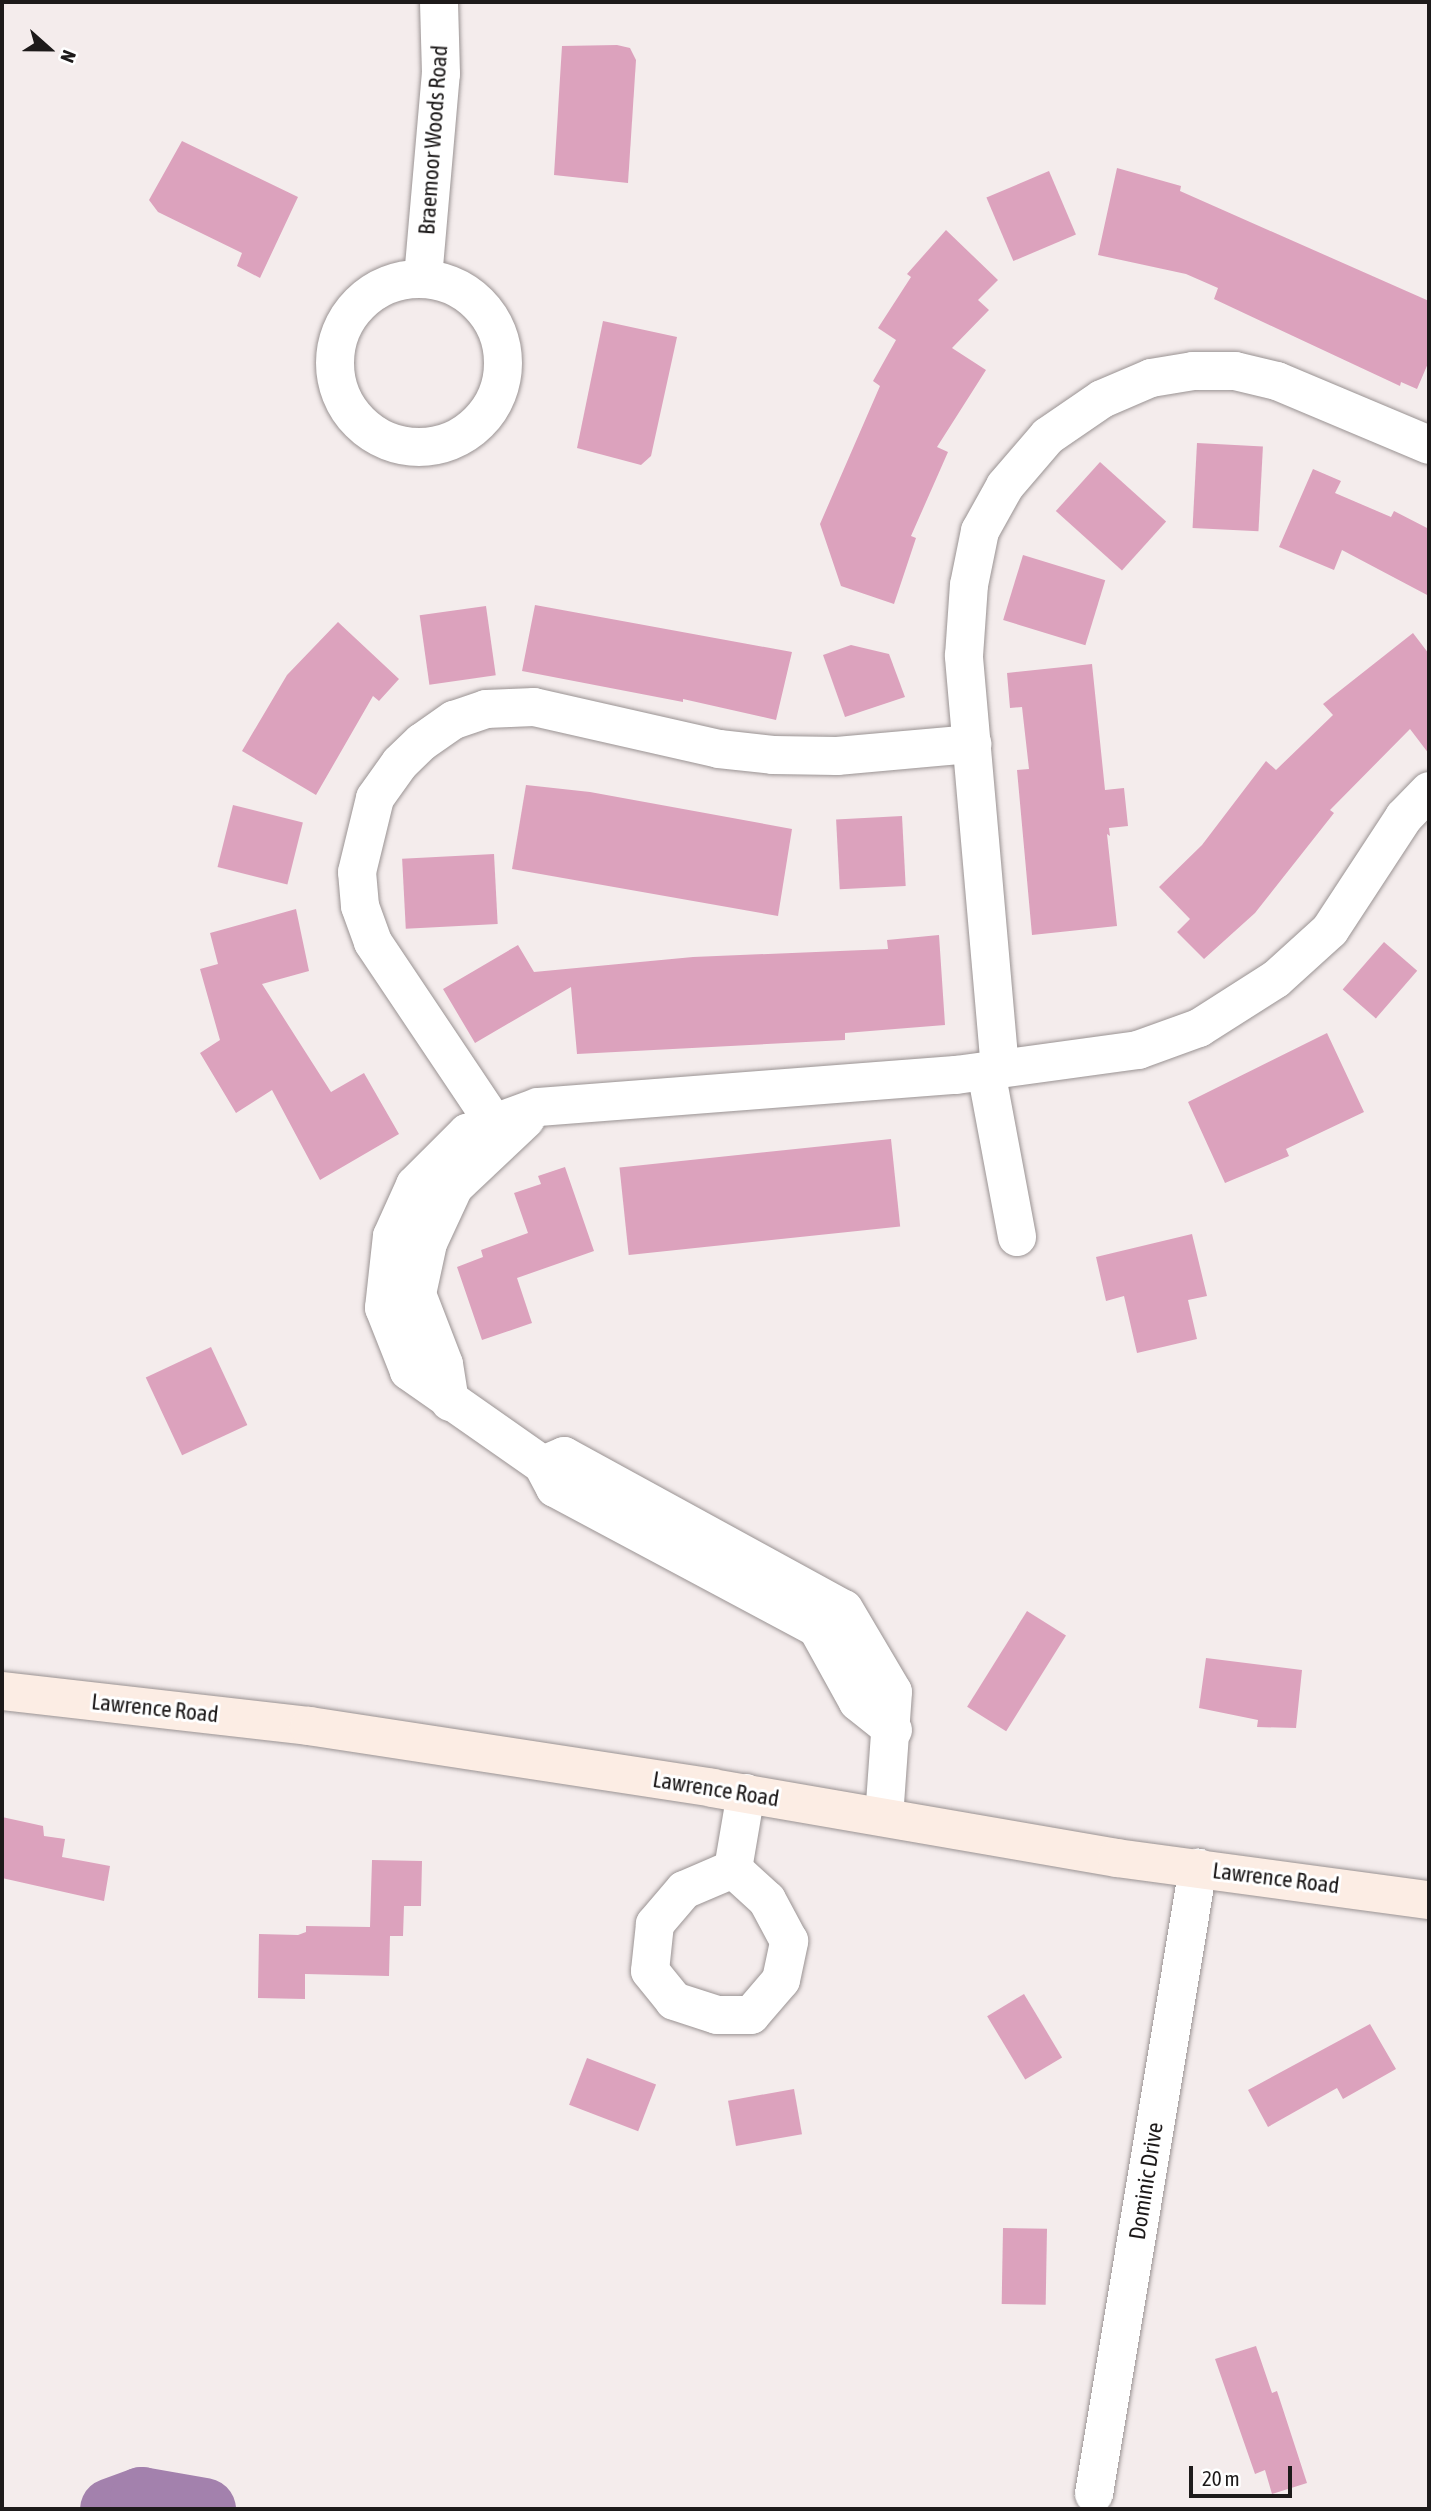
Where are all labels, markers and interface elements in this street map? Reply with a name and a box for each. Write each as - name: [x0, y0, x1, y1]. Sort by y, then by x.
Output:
- north arrow: [14, 14, 84, 84]
- street label: Braemoor Woods Road: [413, 44, 453, 236]
- text: N: [56, 47, 81, 66]
- street label: Lawrence Road: [90, 1688, 220, 1728]
- street label: Lawrence Road: [651, 1765, 781, 1813]
- street label: Lawrence Road: [1211, 1857, 1341, 1899]
- street label: Dominic Drive: [1123, 2120, 1169, 2242]
- scale bar: [1193, 2452, 1296, 2496]
- text: 20 m: [1202, 2466, 1240, 2490]

